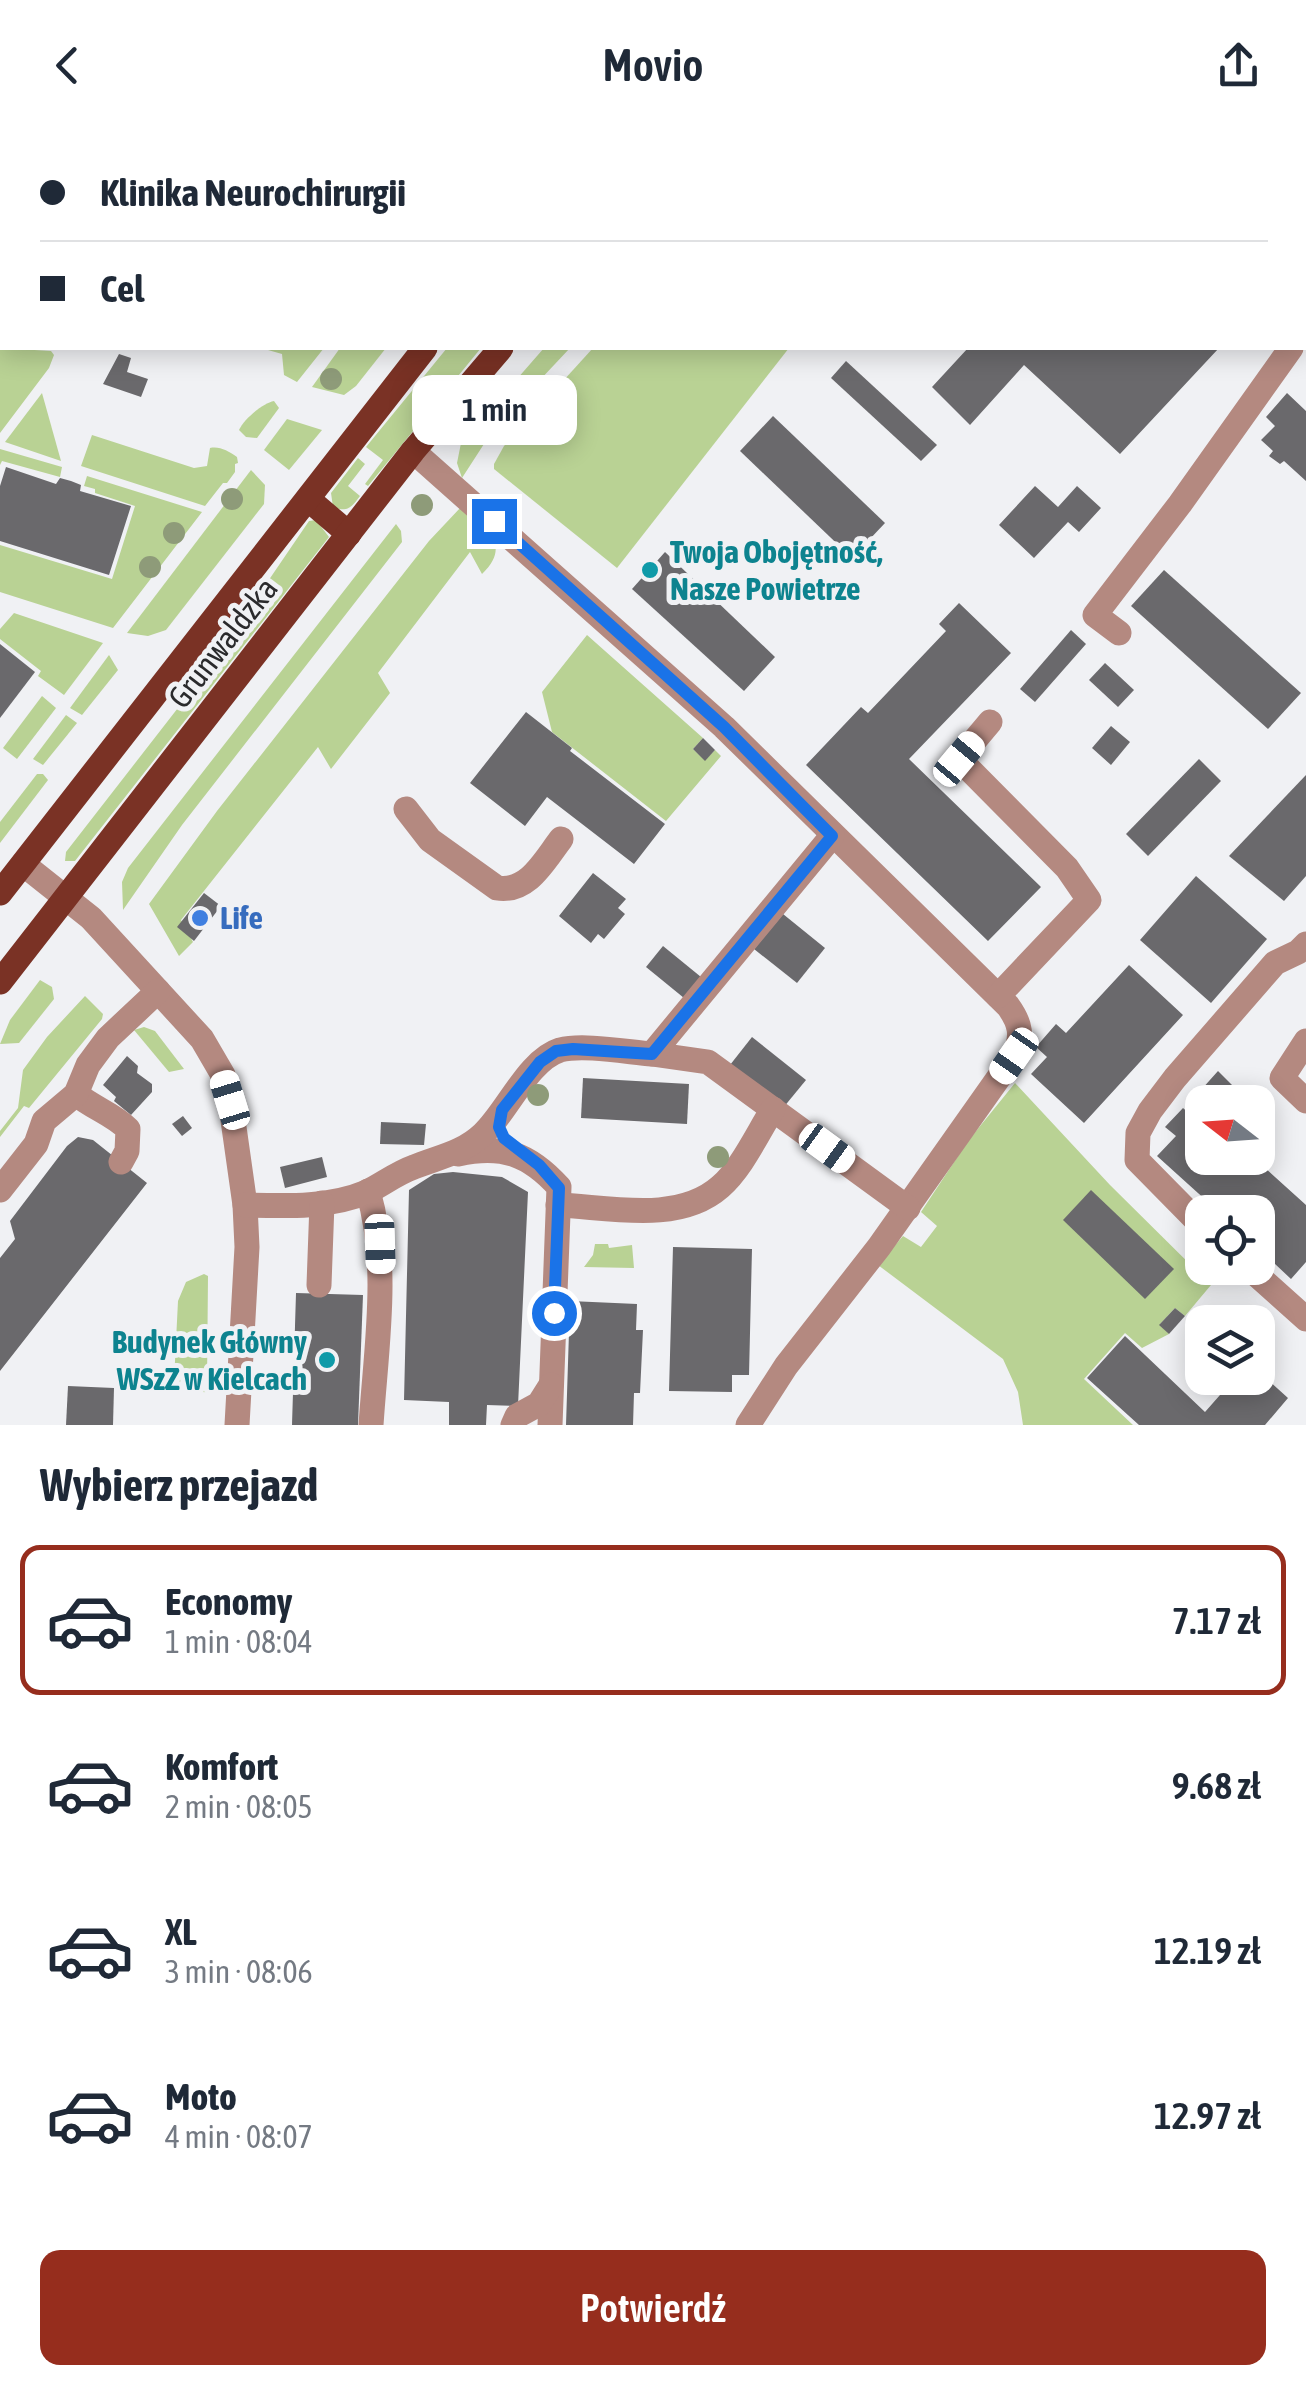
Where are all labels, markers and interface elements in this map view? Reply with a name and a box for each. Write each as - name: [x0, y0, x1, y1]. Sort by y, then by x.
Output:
- icon: back: [40, 38, 95, 93]
- icon: share: [1211, 38, 1266, 93]
- text: Movio: [603, 39, 703, 91]
- text: Klinika Neurochirurgii: [100, 171, 406, 214]
- text: Cel: [100, 267, 144, 310]
- callout: 1 min: [412, 376, 576, 446]
- text: 1 min: [462, 391, 527, 428]
- route end: [472, 499, 517, 544]
- place label: Twoja Obojętność, Nasze Powietrze: [670, 533, 883, 607]
- marker: Twoja Obojętność, Nasze Powietrze: [639, 559, 661, 581]
- street label: Grunwaldzka: [160, 570, 285, 715]
- car: [928, 726, 990, 792]
- place label: Life: [220, 899, 263, 936]
- marker: Life: [189, 907, 211, 929]
- car: [985, 1023, 1043, 1089]
- car: [207, 1067, 253, 1133]
- north arrow: [1185, 1085, 1275, 1175]
- map controls: [1185, 1085, 1275, 1395]
- car: [794, 1118, 860, 1178]
- button: locate: [1185, 1195, 1275, 1285]
- car: [364, 1213, 396, 1275]
- route start: [532, 1291, 577, 1336]
- button: layers: [1185, 1305, 1275, 1395]
- place label: Budynek Główny WSzZ w Kielcach: [112, 1323, 308, 1397]
- marker: Budynek Główny WSzZ w Kielcach: [316, 1349, 338, 1371]
- text: Wybierz przejazd: [40, 1459, 318, 1511]
- icon: car: [45, 1575, 135, 1665]
- text: Economy: [165, 1580, 292, 1623]
- text: 7.17 zł: [1172, 1599, 1261, 1642]
- text: 1 min · 08:04: [165, 1623, 312, 1660]
- icon: car: [45, 1740, 135, 1830]
- text: Komfort: [165, 1745, 278, 1788]
- text: 9.68 zł: [1172, 1764, 1261, 1807]
- text: 2 min · 08:05: [165, 1788, 312, 1825]
- icon: car: [45, 1905, 135, 1995]
- text: XL: [165, 1910, 197, 1953]
- text: 12.19 zł: [1154, 1929, 1261, 1972]
- text: 3 min · 08:06: [165, 1953, 312, 1990]
- icon: car: [45, 2070, 135, 2160]
- text: Moto: [165, 2075, 237, 2118]
- text: 12.97 zł: [1154, 2094, 1261, 2137]
- text: 4 min · 08:07: [165, 2118, 312, 2155]
- button: Potwierdź: [40, 2250, 1266, 2365]

